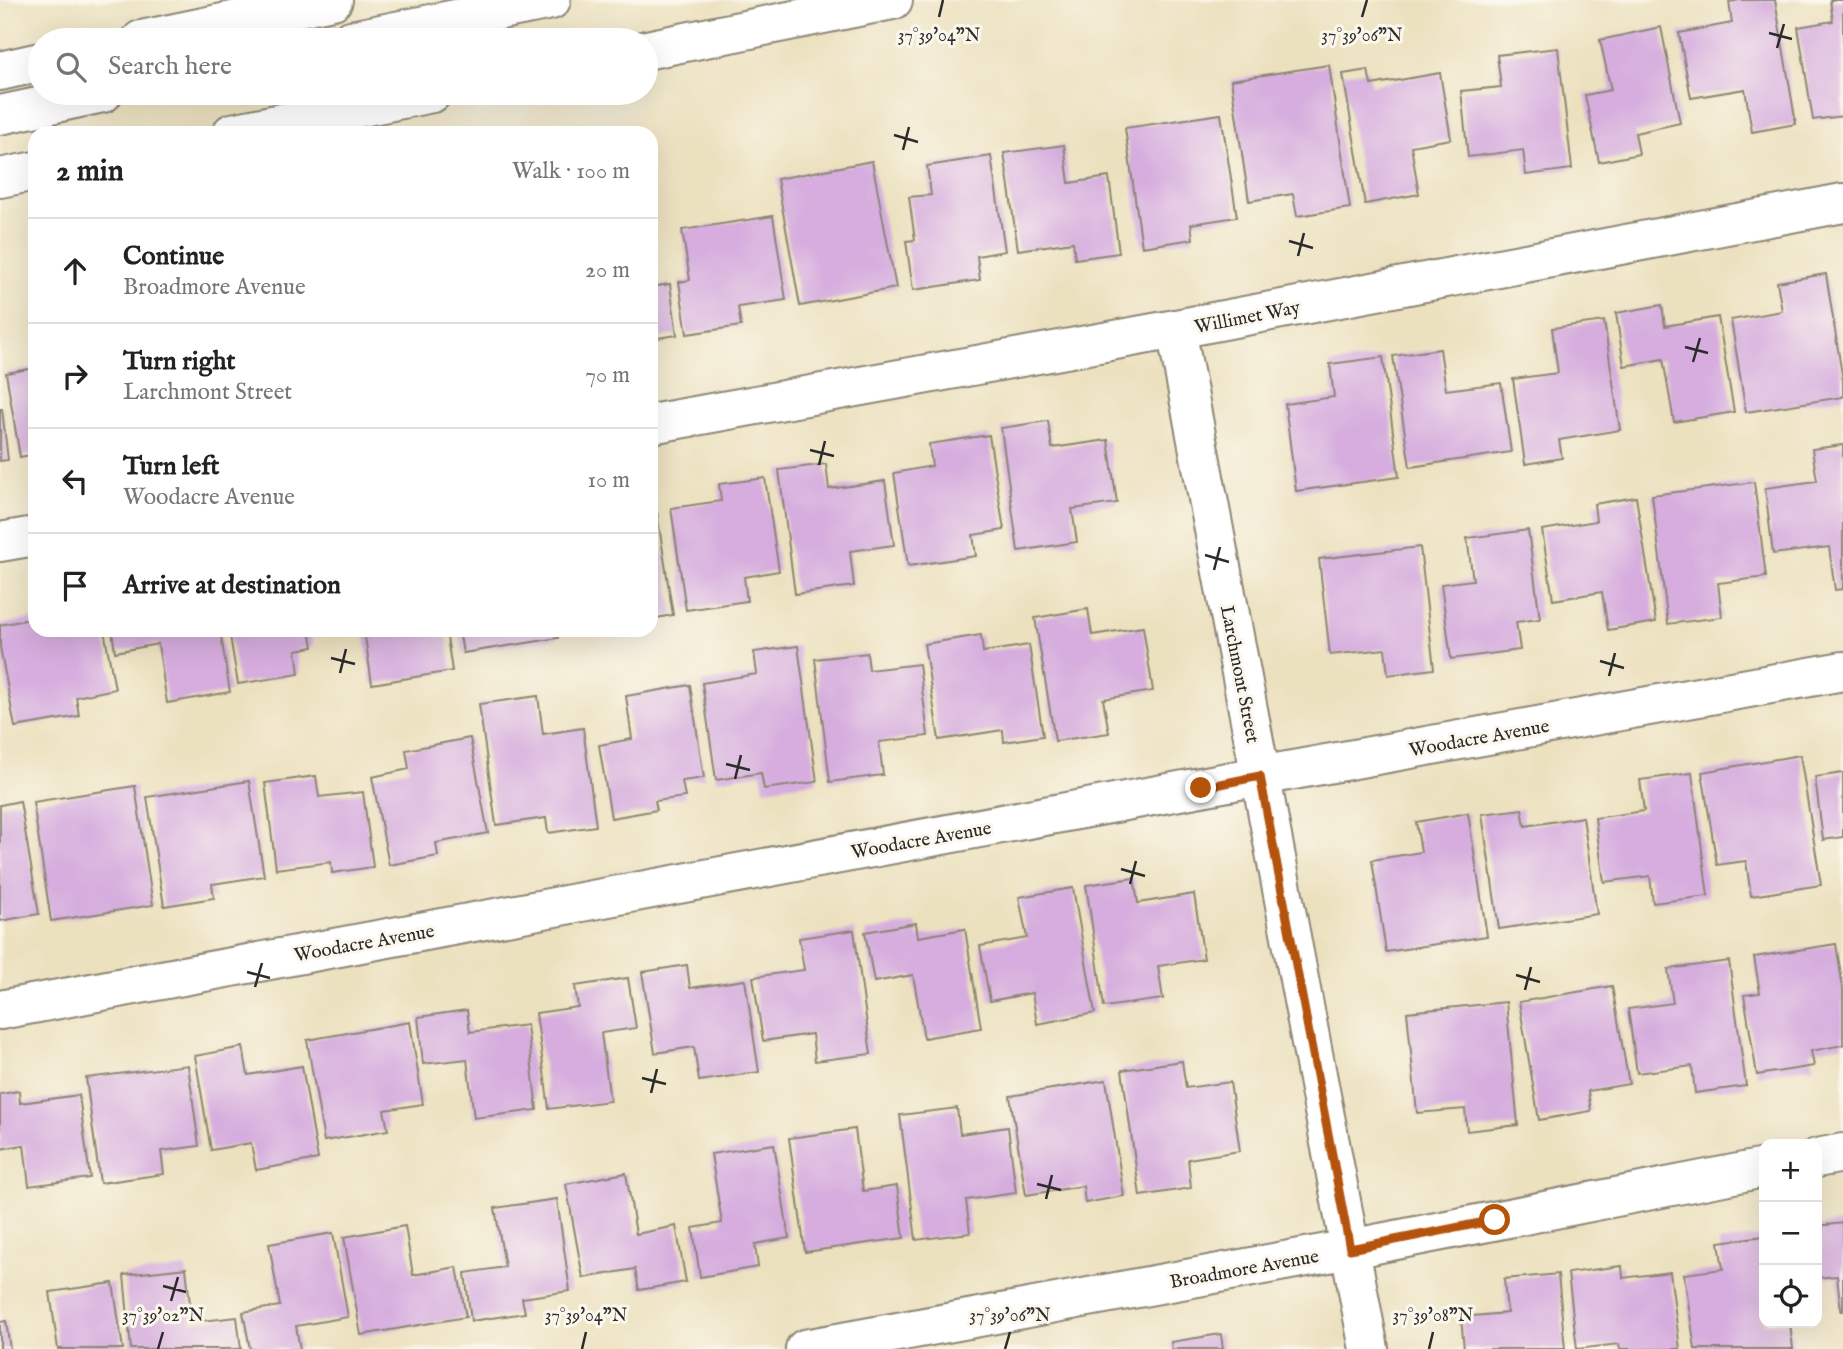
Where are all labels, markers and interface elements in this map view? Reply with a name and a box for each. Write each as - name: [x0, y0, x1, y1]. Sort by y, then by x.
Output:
- text: 37°39'04"N: [898, 25, 981, 48]
- text: 37°39'06"N: [1321, 25, 1403, 48]
- search box: [28, 28, 658, 105]
- icon: search: [52, 48, 90, 86]
- text: Search here: [108, 50, 232, 83]
- text: 2 min: [56, 153, 124, 191]
- text: Walk · 100 m: [512, 157, 630, 186]
- text: Continue: [123, 240, 224, 273]
- icon: ahead: [56, 252, 94, 290]
- text: 20 m: [585, 256, 630, 285]
- text: Broadmore Avenue: [123, 273, 306, 302]
- street label: Willimet Way: [1193, 296, 1303, 340]
- text: Turn right: [123, 345, 236, 378]
- icon: right: [56, 357, 94, 395]
- text: 70 m: [585, 361, 630, 390]
- text: Larchmont Street: [123, 378, 292, 407]
- text: Turn left: [123, 450, 220, 483]
- icon: left: [56, 462, 94, 500]
- text: 10 m: [587, 466, 630, 495]
- text: Woodacre Avenue: [123, 483, 295, 512]
- icon: arrive: [56, 567, 94, 605]
- text: Arrive at destination: [123, 569, 341, 602]
- street label: Larchmont Street: [1214, 604, 1264, 746]
- street label: Woodacre Avenue: [1407, 715, 1552, 763]
- route end: [1185, 772, 1216, 803]
- street label: Woodacre Avenue: [849, 817, 994, 865]
- street label: Woodacre Avenue: [292, 920, 437, 968]
- map controls: [1759, 1139, 1822, 1328]
- button: +: [1759, 1139, 1822, 1202]
- button: −: [1759, 1202, 1822, 1265]
- route start: [1479, 1204, 1510, 1235]
- street label: Broadmore Avenue: [1168, 1245, 1321, 1295]
- button: locate: [1759, 1265, 1822, 1328]
- text: 37°39'02"N: [122, 1305, 205, 1328]
- text: 37°39'04"N: [545, 1305, 628, 1328]
- text: 37°39'06"N: [969, 1305, 1051, 1328]
- text: 37°39'08"N: [1393, 1305, 1474, 1328]

